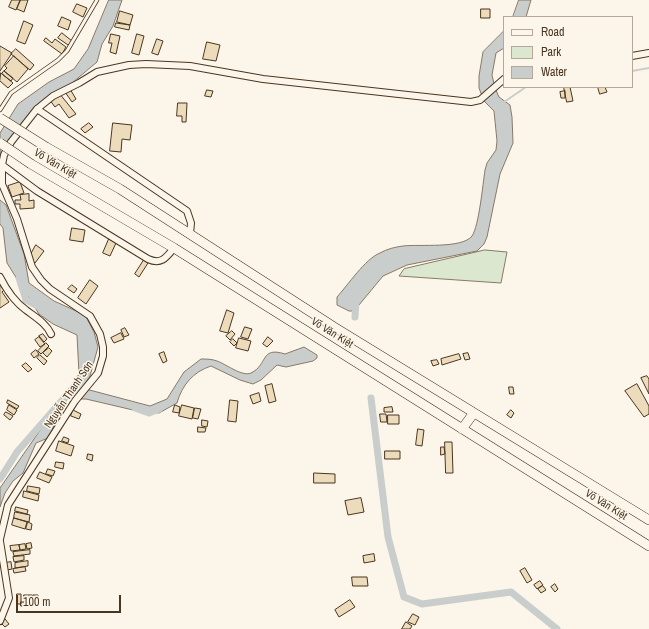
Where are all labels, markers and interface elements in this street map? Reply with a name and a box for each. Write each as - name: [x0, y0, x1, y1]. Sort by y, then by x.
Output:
- legend: [503, 16, 633, 88]
- text: Road: [541, 24, 565, 40]
- text: Park: [541, 44, 561, 60]
- text: Water: [541, 64, 567, 80]
- street label: Võ Văn Kiệt: [31, 146, 79, 182]
- street label: Võ Văn Kiệt: [309, 315, 355, 351]
- street label: Nguyễn Thanh Sơn: [42, 359, 96, 431]
- street label: Võ Văn Kiệt: [583, 487, 629, 523]
- scale bar: [18, 587, 123, 613]
- text: 100 m: [23, 594, 50, 610]

